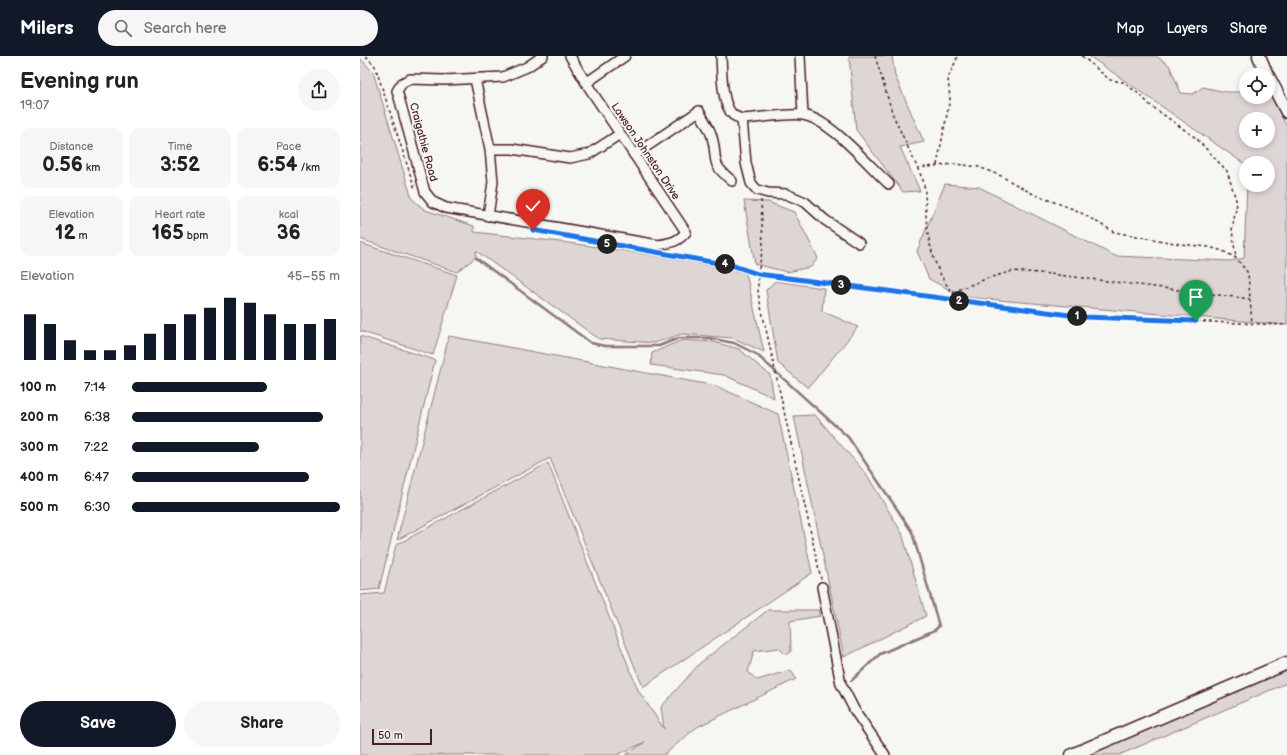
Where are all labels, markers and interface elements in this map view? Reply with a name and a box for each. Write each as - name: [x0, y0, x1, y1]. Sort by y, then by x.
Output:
- search box: [98, 10, 378, 46]
- text: Milers: [20, 17, 74, 40]
- icon: search: [112, 17, 134, 39]
- text: Search here: [144, 19, 227, 38]
- text: Map: [1116, 20, 1144, 37]
- text: Layers: [1166, 20, 1208, 37]
- text: Share: [1230, 20, 1267, 37]
- text: Evening run: [20, 68, 139, 95]
- map controls: [1239, 68, 1275, 192]
- button: locate: [1239, 68, 1275, 104]
- button: share: [298, 69, 340, 111]
- text: 19:07: [20, 97, 49, 113]
- street label: Craigathie Road: [407, 101, 440, 183]
- street label: Lawson Johnston Drive: [608, 101, 683, 202]
- button: +: [1239, 112, 1275, 148]
- text: Distance: [49, 140, 93, 153]
- text: Time: [168, 140, 192, 153]
- text: Pace: [276, 140, 301, 153]
- text: 0.56: [42, 153, 83, 177]
- text: 3:52: [160, 153, 200, 177]
- text: 6:54: [257, 153, 298, 177]
- button: −: [1239, 156, 1275, 192]
- text: km: [83, 161, 100, 174]
- text: /km: [298, 161, 320, 174]
- pin: [516, 189, 550, 230]
- icon: check: [522, 195, 544, 217]
- text: Elevation: [48, 208, 94, 221]
- text: Heart rate: [155, 208, 205, 221]
- text: kcal: [279, 208, 299, 221]
- text: 12: [55, 221, 75, 245]
- text: 165: [152, 221, 184, 245]
- text: 36: [277, 221, 301, 245]
- text: m: [75, 229, 88, 242]
- text: bpm: [184, 229, 208, 242]
- pin: 5: [597, 234, 617, 254]
- text: 5: [604, 237, 610, 250]
- pin: 4: [715, 254, 735, 274]
- text: 4: [722, 257, 728, 270]
- text: Elevation: [20, 268, 74, 284]
- text: 45–55 m: [287, 268, 340, 284]
- pin: 3: [831, 275, 851, 295]
- text: 3: [838, 278, 844, 291]
- pin: [1179, 280, 1213, 321]
- icon: arrive: [1185, 286, 1207, 308]
- pin: 2: [949, 291, 969, 311]
- text: 2: [956, 294, 962, 307]
- pin: 1: [1067, 306, 1087, 326]
- text: 1: [1075, 309, 1079, 322]
- text: 100 m: [20, 379, 56, 395]
- text: 7:14: [84, 379, 106, 395]
- text: 200 m: [20, 409, 58, 425]
- text: 6:38: [84, 409, 110, 425]
- text: 300 m: [20, 439, 58, 455]
- text: 7:22: [84, 439, 108, 455]
- text: 400 m: [20, 469, 58, 485]
- text: 6:47: [84, 469, 109, 485]
- text: 500 m: [20, 499, 58, 515]
- text: 6:30: [84, 499, 110, 515]
- button: Save: [20, 701, 176, 747]
- button: Share: [184, 701, 340, 747]
- scale bar: [372, 727, 432, 746]
- text: 50 m: [378, 729, 403, 742]

